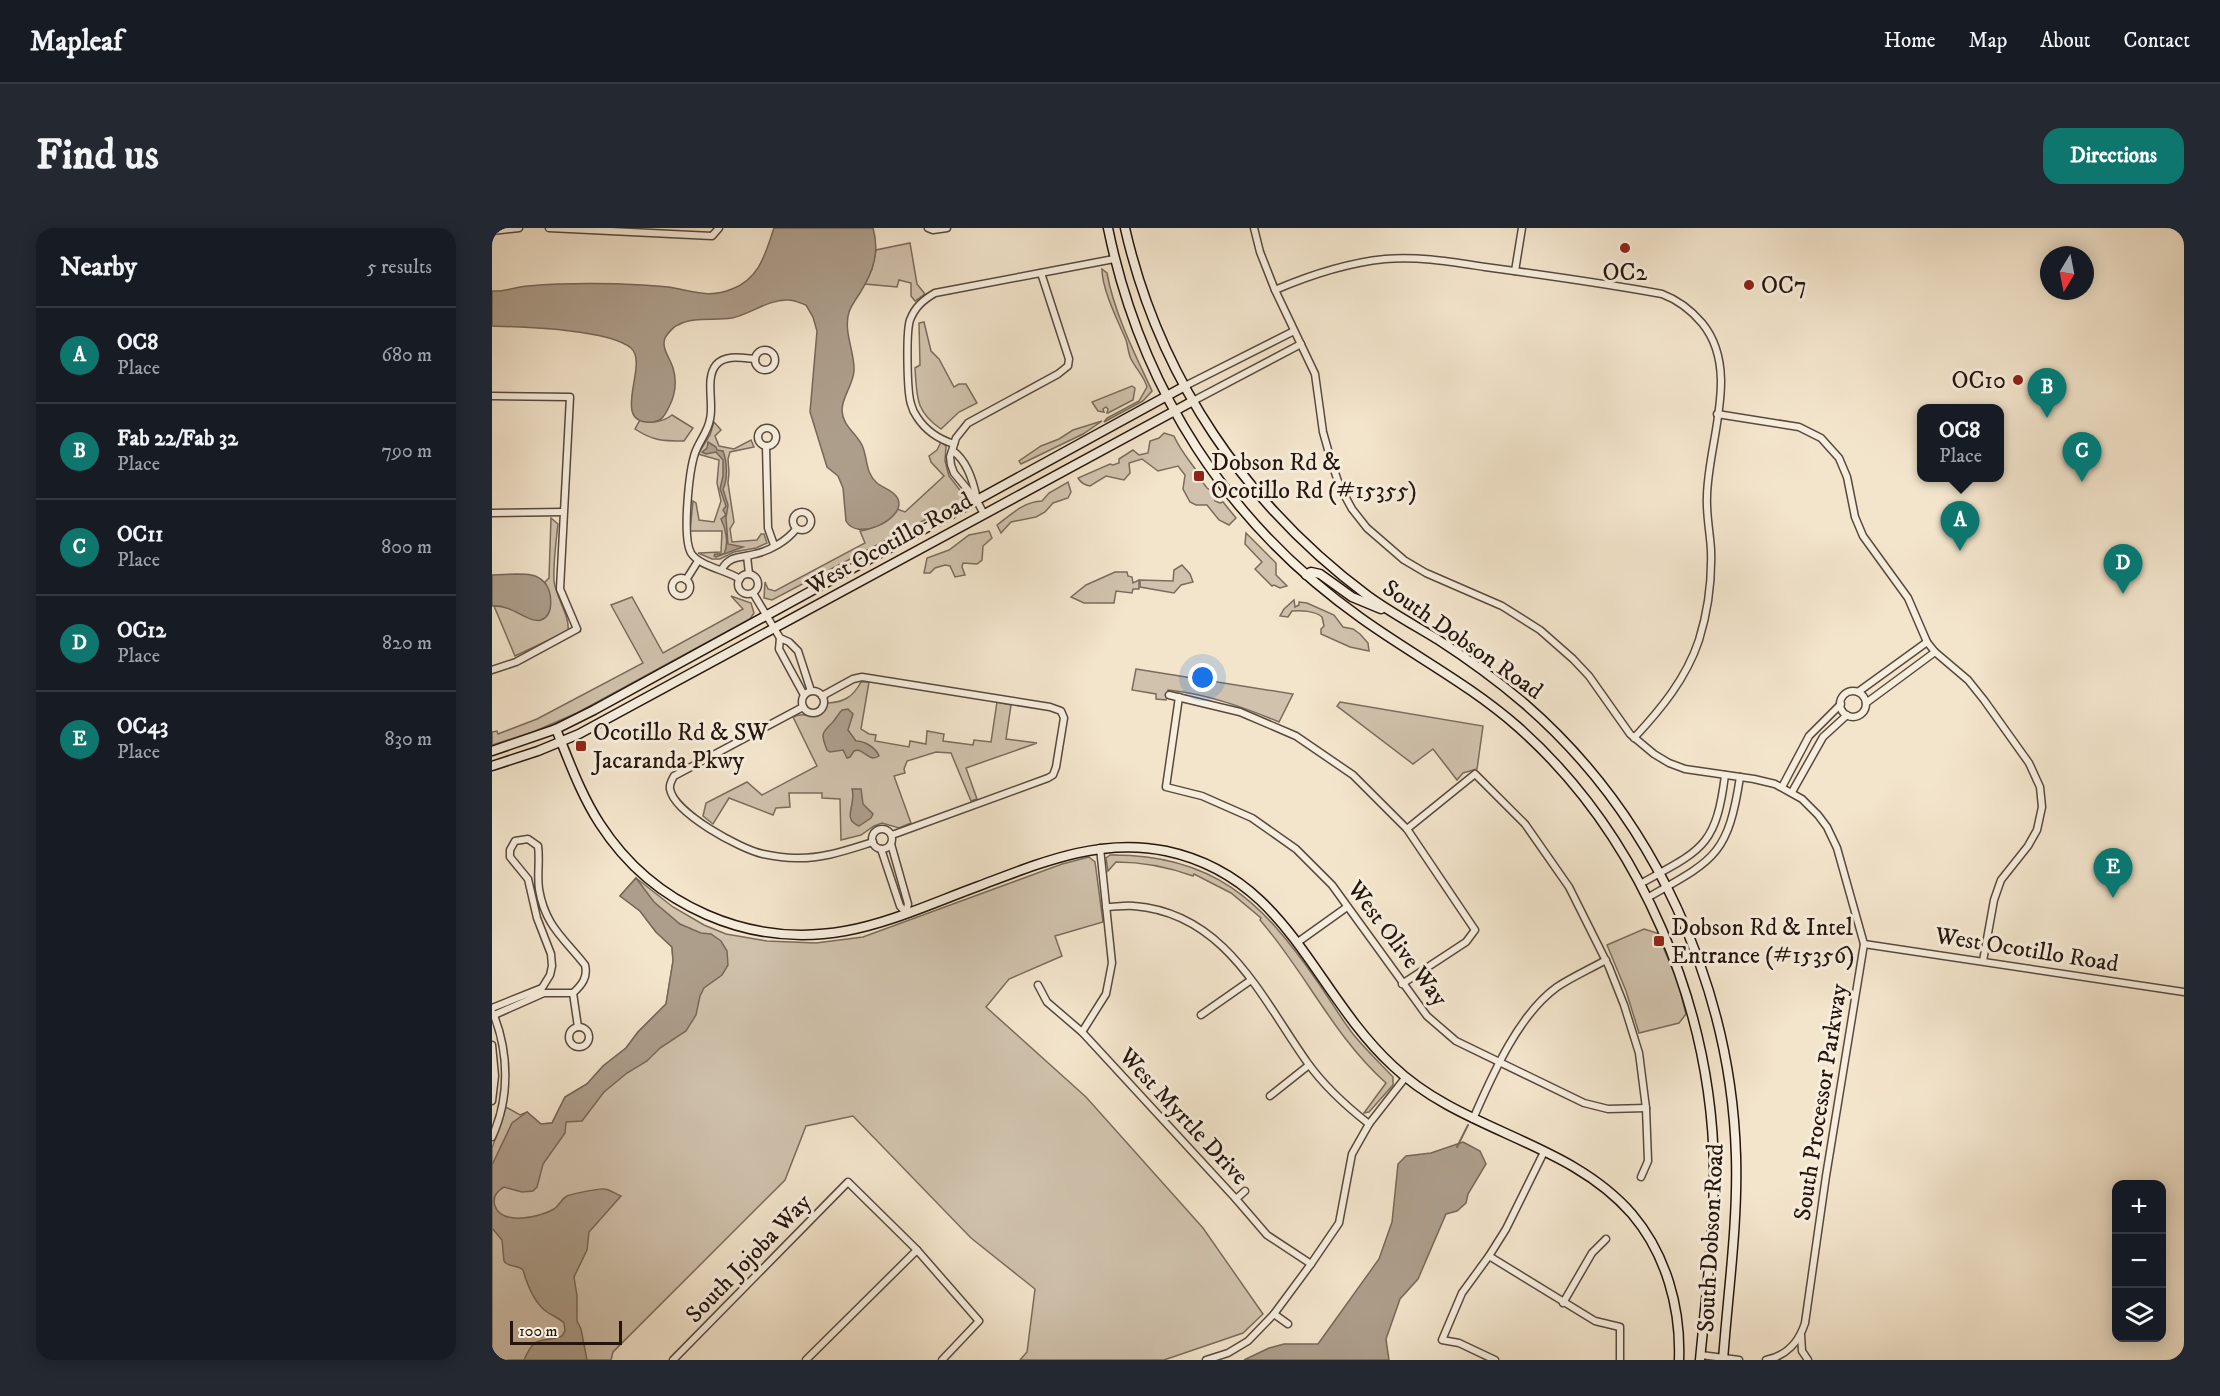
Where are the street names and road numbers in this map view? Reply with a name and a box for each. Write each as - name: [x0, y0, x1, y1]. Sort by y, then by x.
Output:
- street label: West Ocotillo Road: [800, 486, 978, 602]
- street label: South Dobson Road: [1376, 573, 1549, 706]
- street label: West Olive Way: [1340, 874, 1455, 1013]
- street label: West Ocotillo Road: [1932, 921, 2121, 979]
- street label: South Processor Parkway: [1787, 981, 1855, 1223]
- street label: West Myrtle Drive: [1111, 1041, 1255, 1192]
- street label: South Dobson Road: [1691, 1143, 1731, 1333]
- street label: South Jojoba Way: [680, 1187, 818, 1330]

